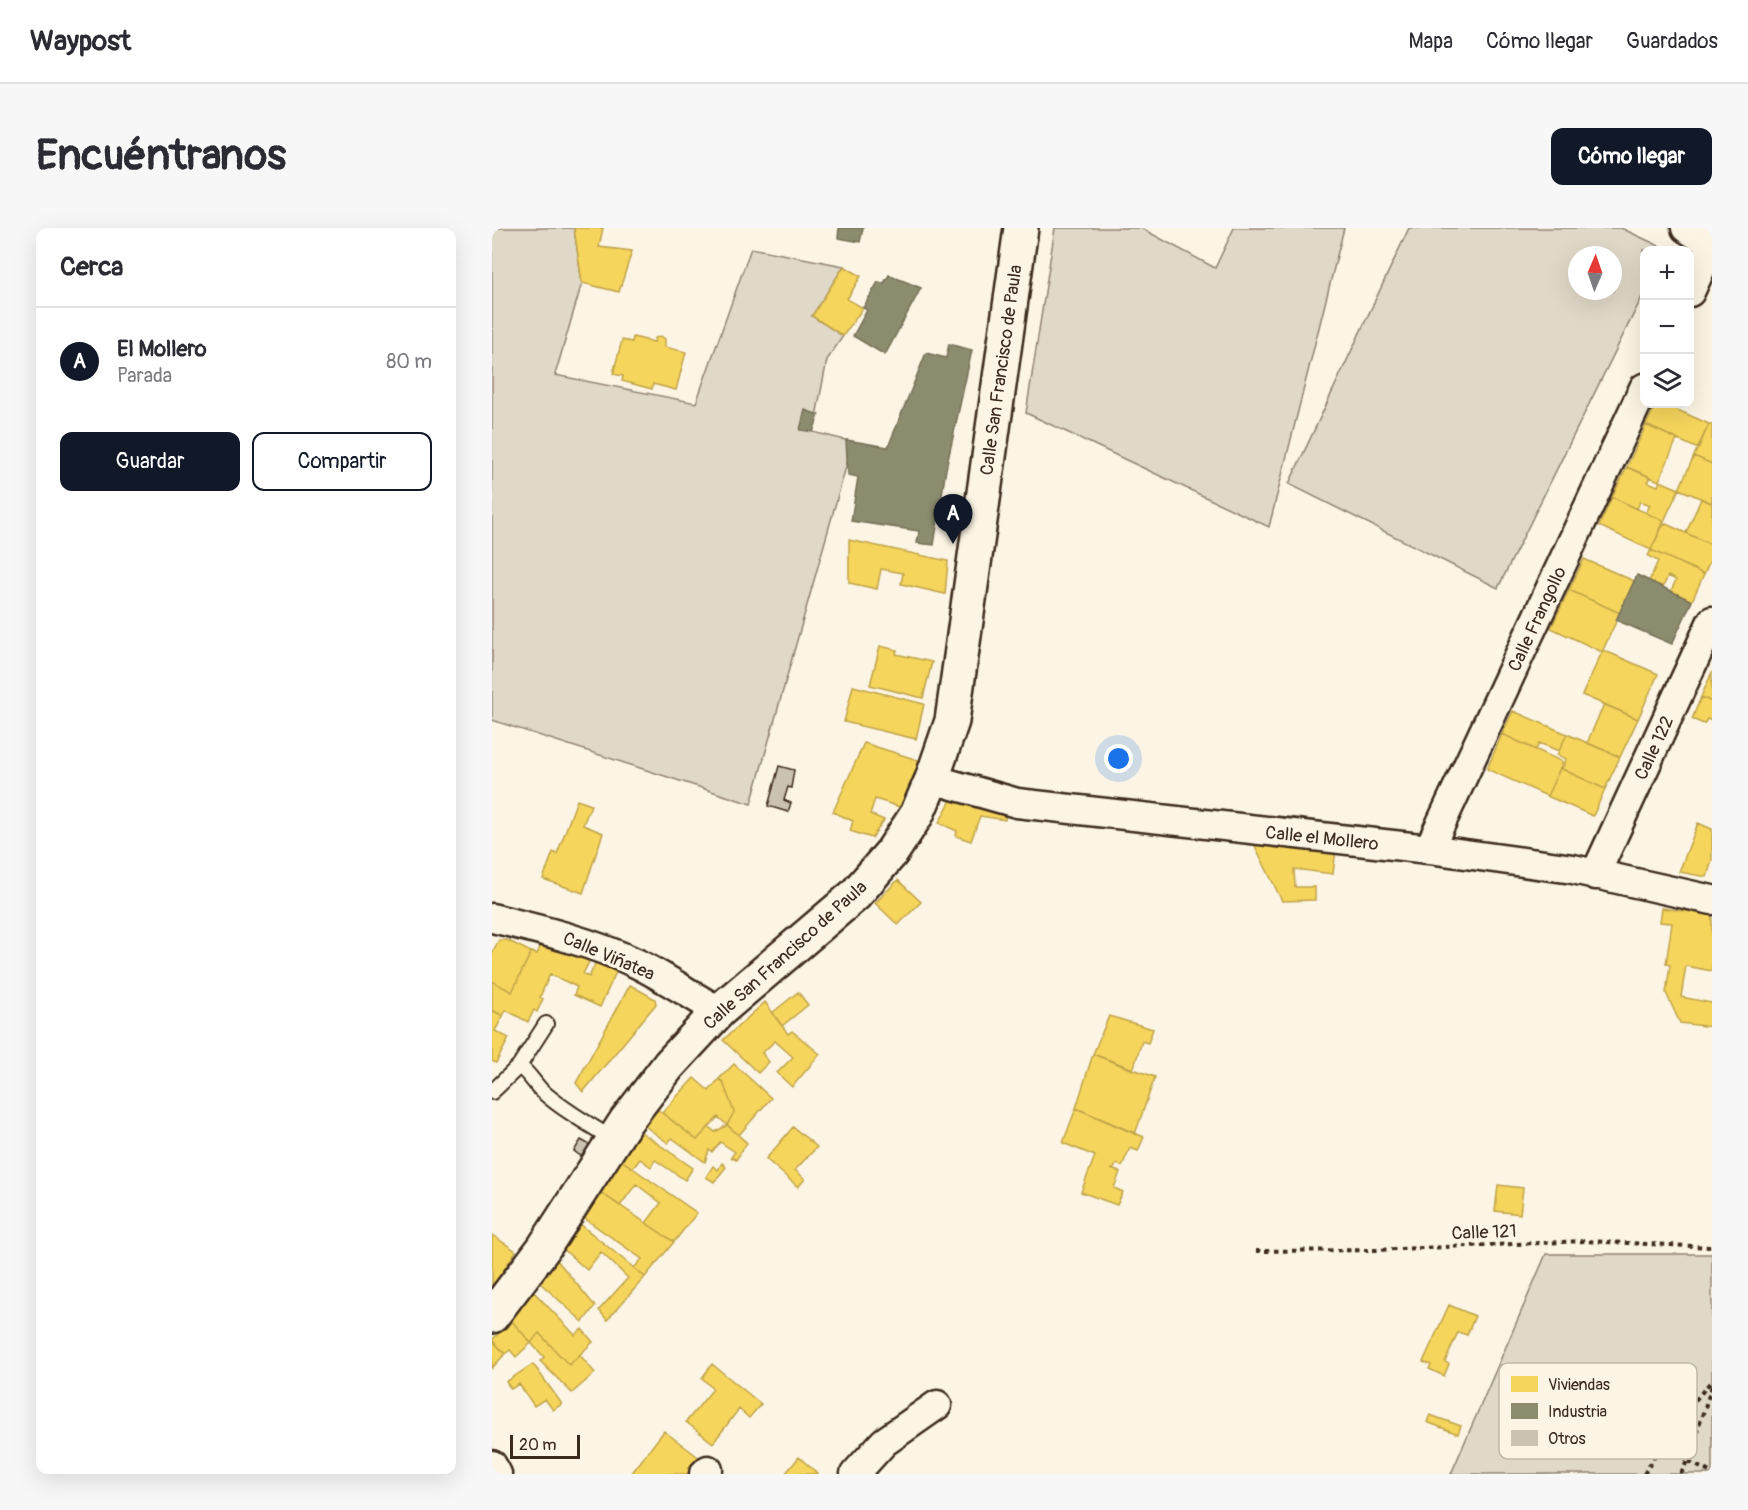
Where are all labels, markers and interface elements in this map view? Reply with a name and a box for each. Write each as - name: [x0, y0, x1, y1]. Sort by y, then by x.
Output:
- text: Waypost: [30, 24, 131, 59]
- text: Mapa: [1408, 28, 1453, 55]
- text: Cómo llegar: [1486, 28, 1593, 55]
- text: Guardados: [1626, 28, 1718, 55]
- button: Cómo llegar: [1551, 128, 1712, 185]
- text: Encuéntranos: [36, 130, 286, 182]
- north arrow: [1568, 246, 1622, 300]
- map controls: [1640, 246, 1694, 408]
- button: +: [1640, 246, 1694, 300]
- text: Cerca: [60, 251, 123, 283]
- street label: Calle San Francisco de Paula: [975, 263, 1028, 477]
- button: −: [1640, 300, 1694, 354]
- text: El Mollero: [117, 335, 207, 363]
- text: A: [73, 349, 86, 374]
- text: 80 m: [386, 349, 432, 374]
- button: layers: [1640, 354, 1694, 408]
- text: Parada: [117, 363, 172, 388]
- button: Guardar: [60, 432, 240, 491]
- button: Compartir: [252, 432, 432, 491]
- pin: A: [934, 494, 972, 544]
- street label: Calle Frangollo: [1503, 563, 1572, 675]
- street label: Calle 122: [1630, 713, 1679, 784]
- your location: [1104, 744, 1133, 773]
- street label: Calle el Mollero: [1264, 821, 1380, 856]
- street label: Calle San Francisco de Paula: [699, 876, 872, 1035]
- street label: Calle Viñatea: [559, 927, 658, 986]
- street label: Calle 121: [1451, 1220, 1517, 1245]
- legend: [1499, 1363, 1697, 1459]
- text: Viviendas: [1548, 1375, 1610, 1395]
- text: Industria: [1548, 1402, 1607, 1422]
- text: Otros: [1548, 1429, 1586, 1449]
- scale bar: [510, 1432, 580, 1460]
- text: 20 m: [519, 1435, 557, 1455]

